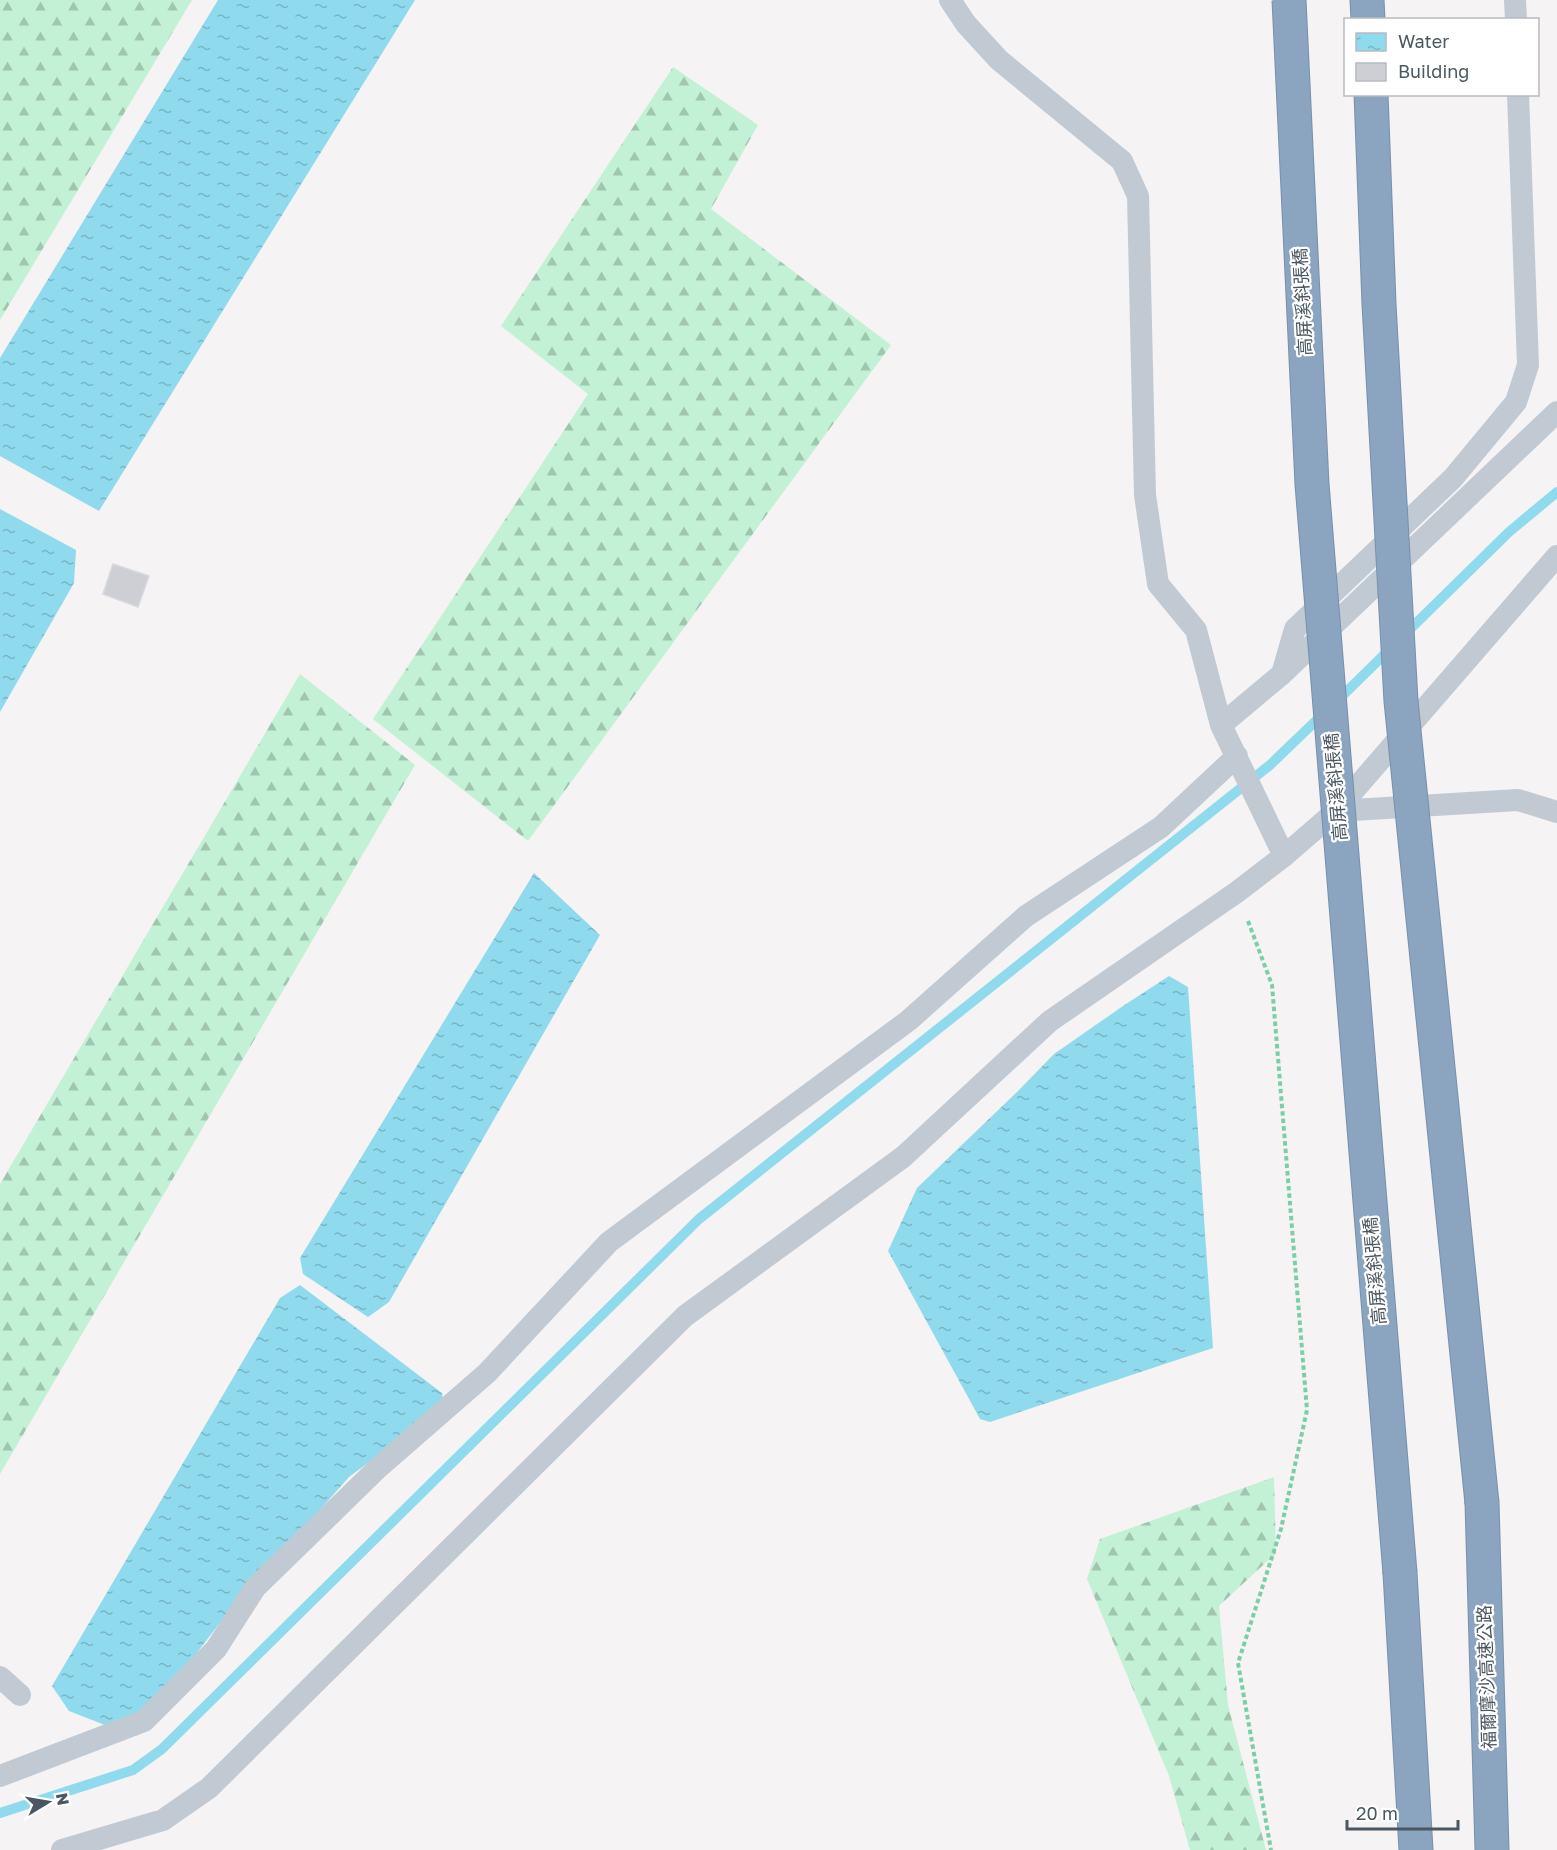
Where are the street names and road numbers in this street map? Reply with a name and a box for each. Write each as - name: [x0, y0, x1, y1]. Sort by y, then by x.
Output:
- street label: 高屏溪斜張橋: [1288, 248, 1316, 357]
- street label: 高屏溪斜張橋: [1319, 732, 1351, 842]
- street label: 高屏溪斜張橋: [1358, 1216, 1390, 1326]
- street label: 福爾摩沙高速公路: [1472, 1605, 1500, 1749]

